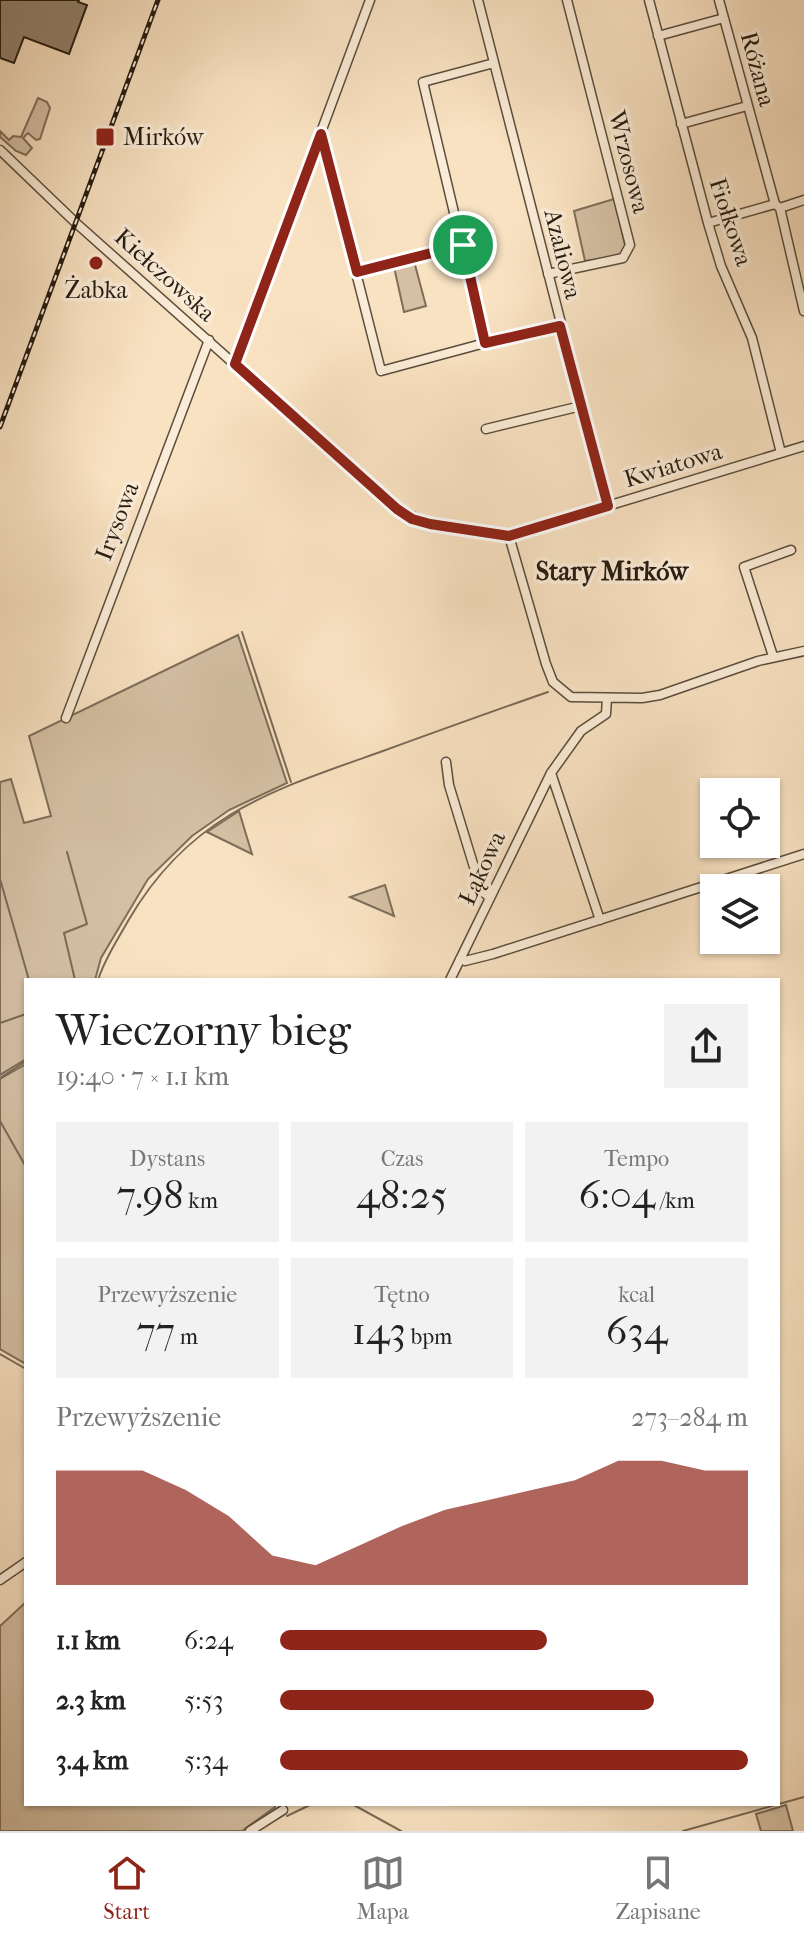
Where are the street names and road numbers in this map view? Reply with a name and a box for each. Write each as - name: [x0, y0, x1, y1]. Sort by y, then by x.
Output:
- street label: Różana: [735, 29, 782, 110]
- street label: Wrzosowa: [603, 107, 655, 217]
- street label: Fiołkowa: [704, 175, 759, 270]
- street label: Azaliowa: [538, 205, 588, 303]
- street label: Kiełczowska: [109, 223, 222, 328]
- street label: Kwiatowa: [621, 437, 726, 493]
- street label: Irysowa: [89, 477, 145, 564]
- street label: Łąkowa: [453, 826, 512, 910]

